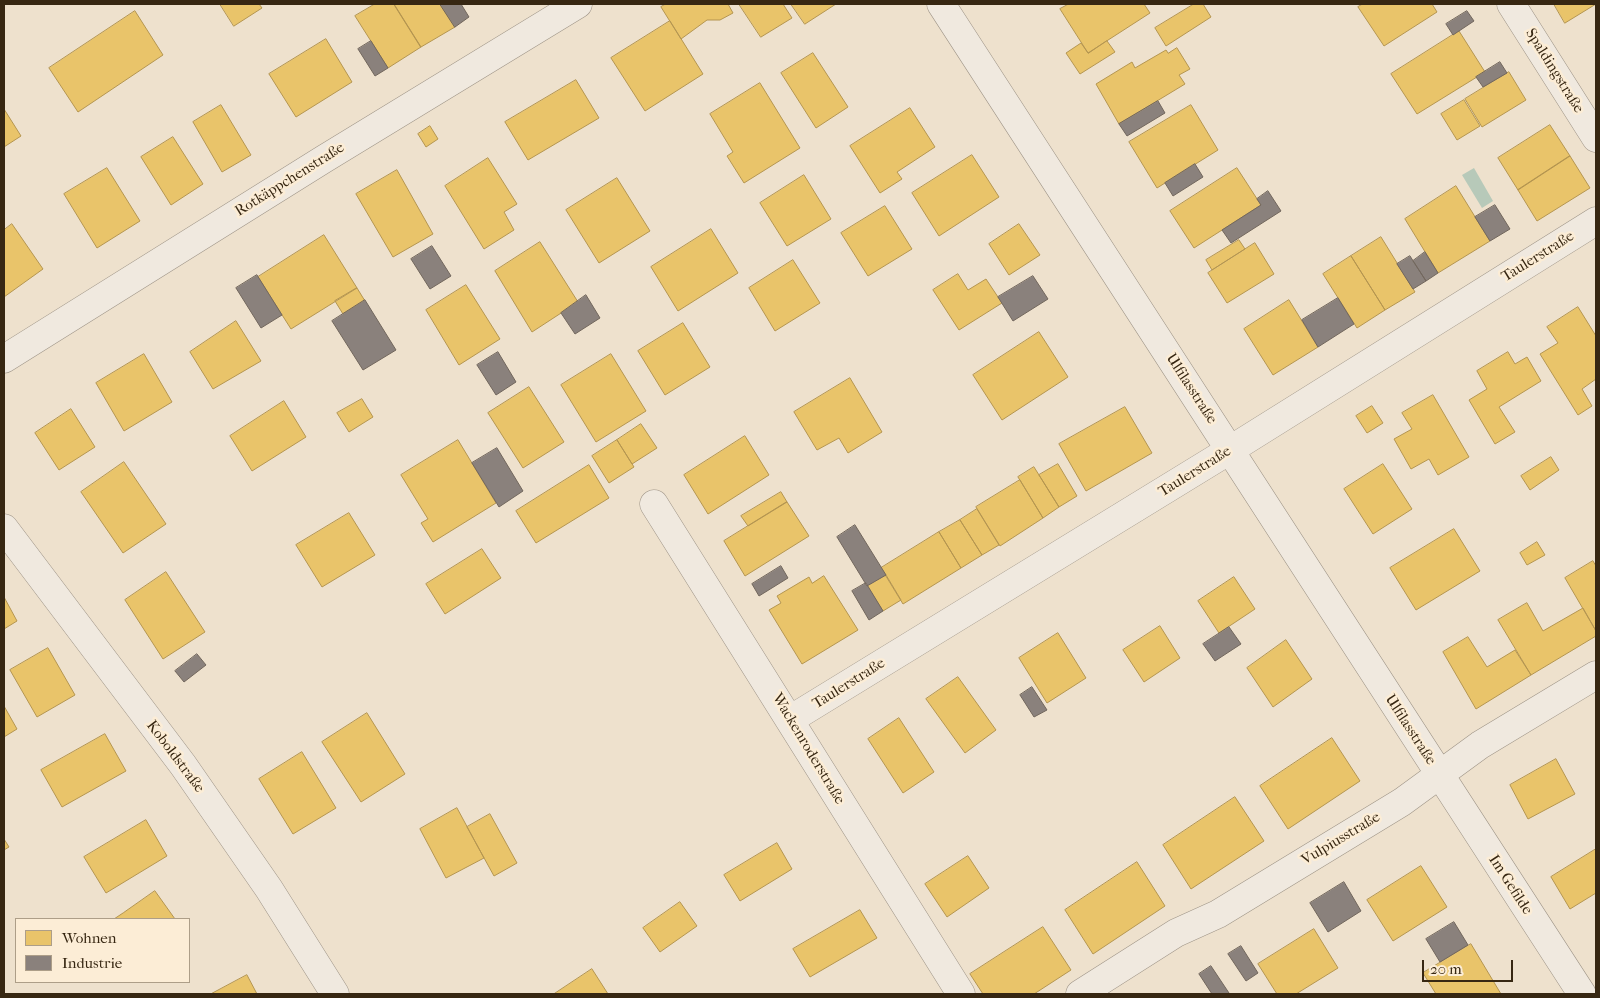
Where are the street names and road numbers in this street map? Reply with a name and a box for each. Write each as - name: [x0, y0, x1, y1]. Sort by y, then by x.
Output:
- street label: Spaldingstraße: [1521, 26, 1587, 116]
- street label: Rotkäppchenstraße: [232, 139, 348, 221]
- street label: Taulerstraße: [1499, 228, 1577, 286]
- street label: Ulfilasstraße: [1161, 350, 1221, 428]
- street label: Taulerstraße: [1156, 443, 1234, 501]
- street label: Taulerstraße: [810, 655, 888, 713]
- street label: Wackenroderstraße: [768, 690, 848, 808]
- street label: Ulfilasstraße: [1380, 691, 1440, 769]
- street label: Koboldstraße: [142, 717, 208, 797]
- street label: Vulpiusstraße: [1299, 809, 1383, 869]
- street label: Im Gefilde: [1484, 852, 1536, 918]

